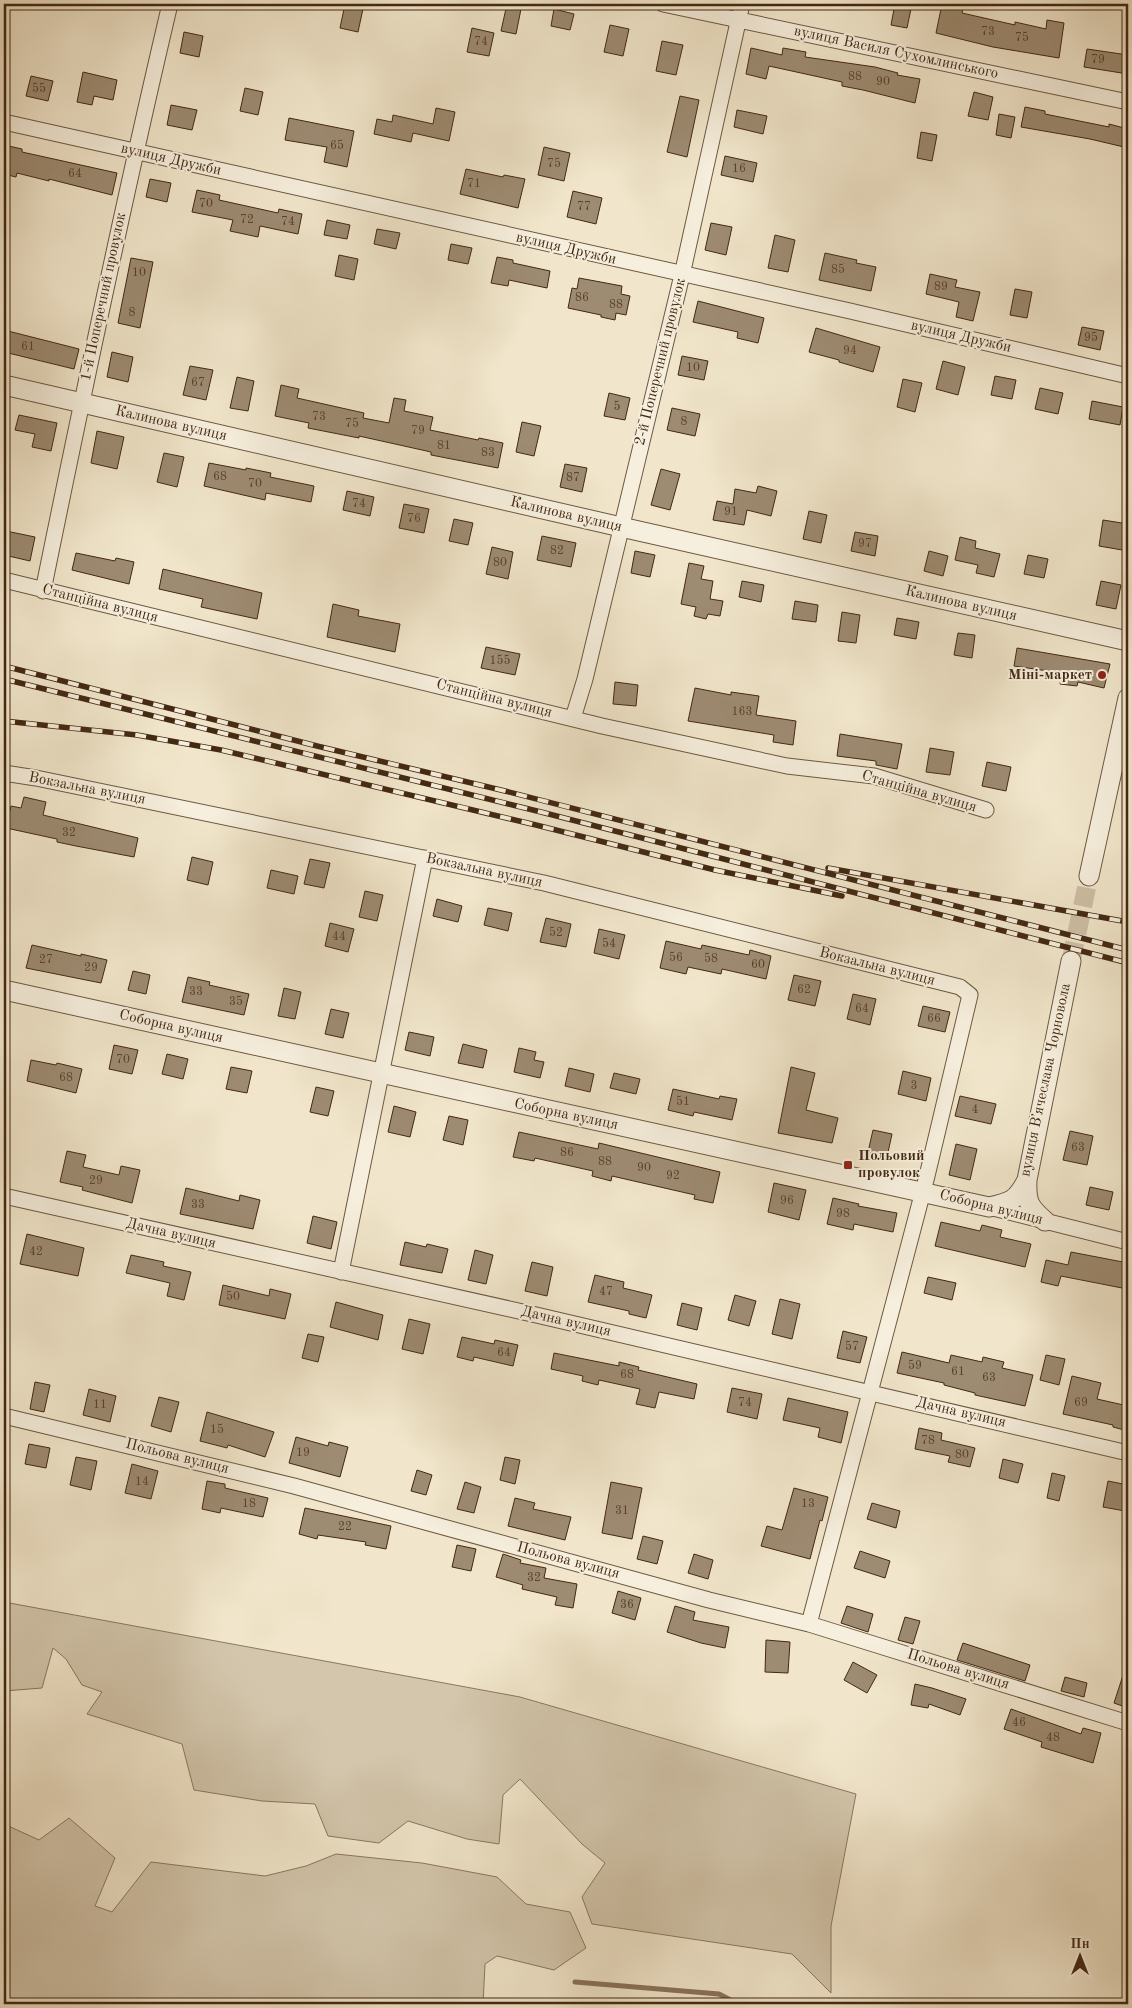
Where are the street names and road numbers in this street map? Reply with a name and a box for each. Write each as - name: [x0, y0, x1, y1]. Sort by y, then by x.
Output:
- street label: вулиця Василя Сухомлинського: [793, 24, 999, 82]
- street label: вулиця Дружби: [119, 141, 223, 179]
- street label: 1-й Поперечний провулок: [79, 211, 129, 383]
- street label: вулиця Дружби: [514, 230, 618, 268]
- street label: 2-й Поперечний провулок: [633, 276, 689, 447]
- street label: вулиця Дружби: [909, 318, 1013, 356]
- street label: Калинова вулиця: [114, 404, 229, 444]
- street label: Калинова вулиця: [509, 495, 624, 535]
- street label: Станційна вулиця: [40, 582, 160, 626]
- street label: Калинова вулиця: [904, 584, 1019, 624]
- street label: Станційна вулиця: [434, 677, 554, 721]
- street label: Станційна вулиця: [860, 768, 978, 816]
- street label: Вокзальна вулиця: [27, 770, 147, 808]
- street label: Вокзальна вулиця: [424, 851, 544, 891]
- street label: Вокзальна вулиця: [818, 945, 937, 989]
- street label: вулиця Вʼячеслава Чорновола: [1018, 981, 1074, 1178]
- street label: Соборна вулиця: [118, 1008, 224, 1046]
- street label: Соборна вулиця: [513, 1097, 620, 1133]
- street label: Соборна вулиця: [938, 1188, 1044, 1228]
- street label: Дачна вулиця: [125, 1216, 218, 1252]
- street label: Дачна вулиця: [520, 1304, 613, 1340]
- street label: Дачна вулиця: [915, 1395, 1008, 1431]
- street label: Польова вулиця: [124, 1437, 230, 1477]
- street label: Польова вулиця: [515, 1540, 621, 1582]
- street label: Польова вулиця: [905, 1647, 1011, 1693]

